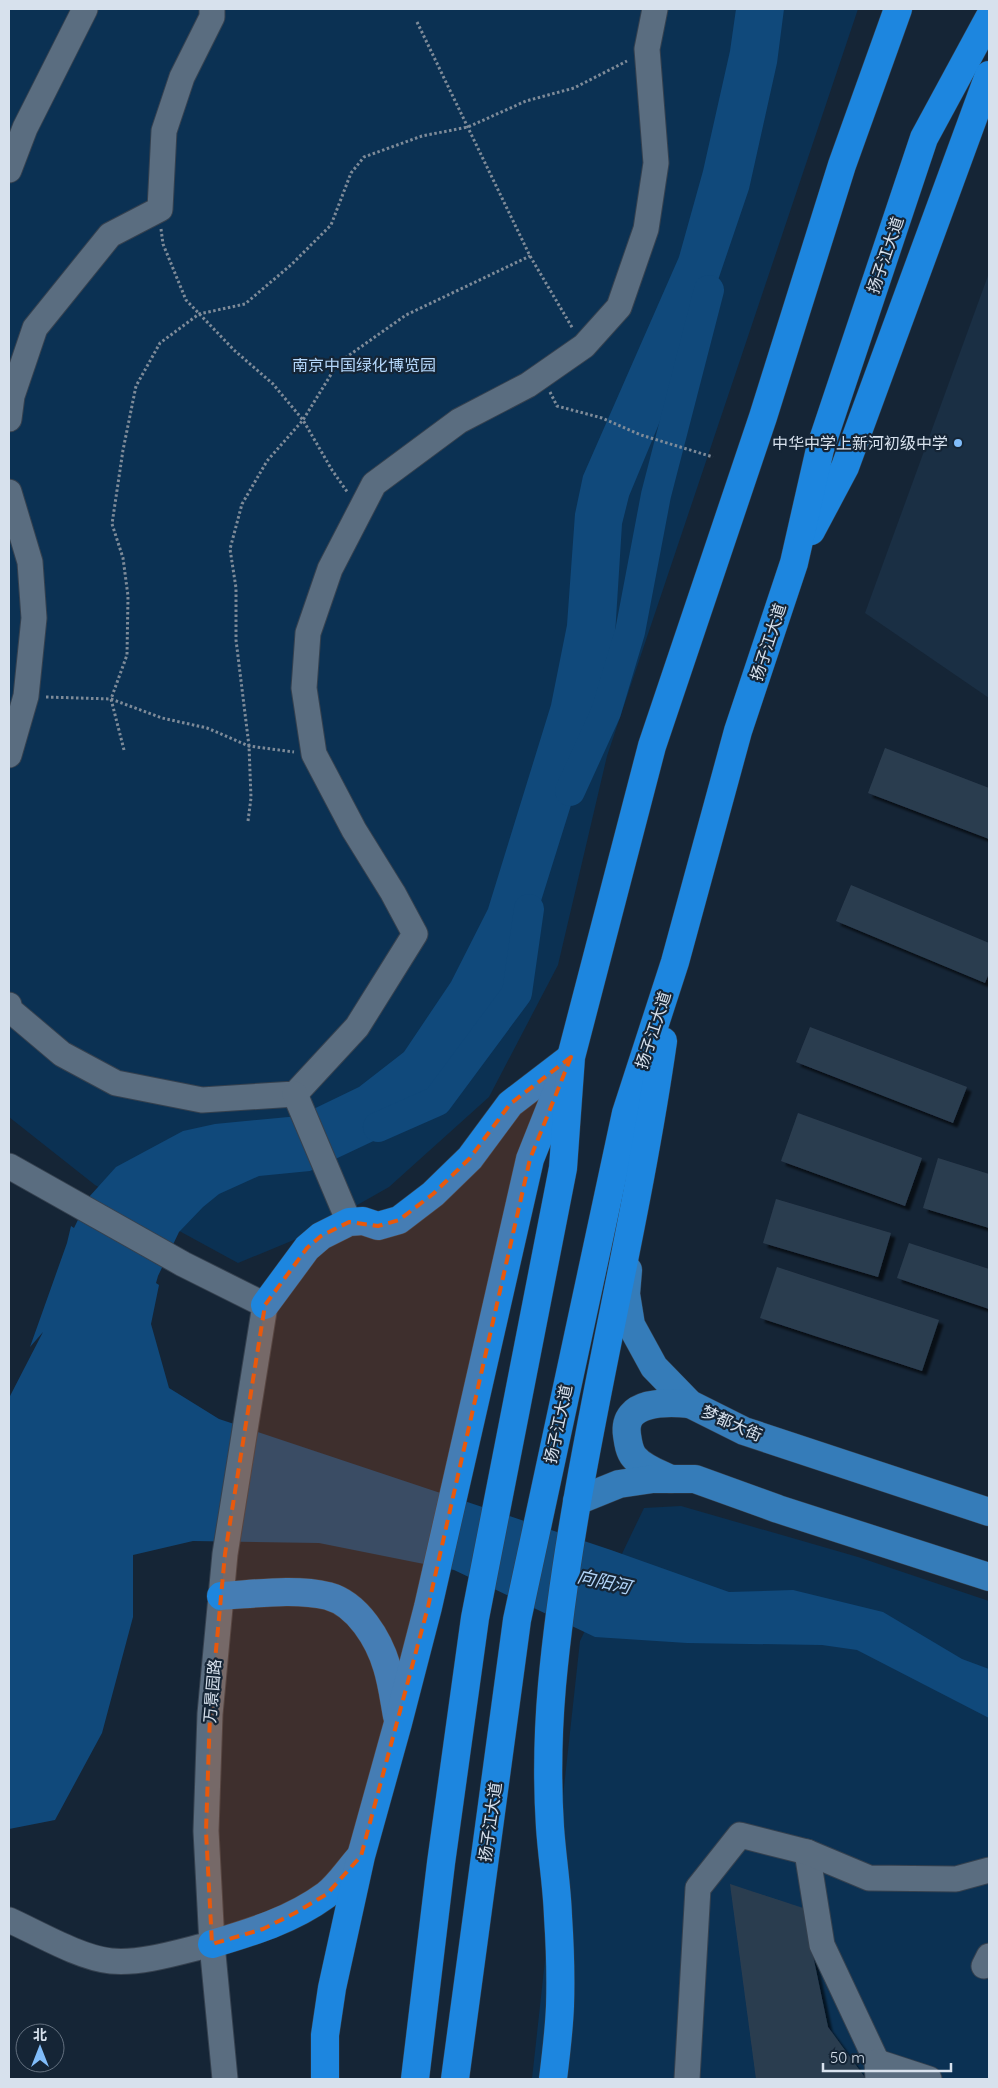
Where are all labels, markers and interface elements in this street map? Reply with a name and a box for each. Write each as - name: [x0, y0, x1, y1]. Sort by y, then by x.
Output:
- street label: 扬子江大道: [863, 214, 907, 296]
- park label: 南京中国绿化博览园: [292, 355, 436, 375]
- place label: 中华中学上新河初级中学: [772, 433, 948, 453]
- marker: 中华中学上新河初级中学: [952, 437, 964, 449]
- street label: 扬子江大道: [746, 601, 790, 683]
- street label: 扬子江大道: [631, 989, 675, 1071]
- street label: 扬子江大道: [540, 1383, 576, 1465]
- street label: 梦都大街: [699, 1401, 765, 1445]
- water label: 向阳河: [575, 1564, 636, 1599]
- street label: 万景园路: [199, 1658, 225, 1724]
- street label: 扬子江大道: [475, 1781, 505, 1863]
- north arrow: [15, 2023, 65, 2073]
- text: 北: [33, 2026, 47, 2044]
- scale bar: [823, 2040, 950, 2072]
- text: 50 m: [830, 2048, 865, 2067]

